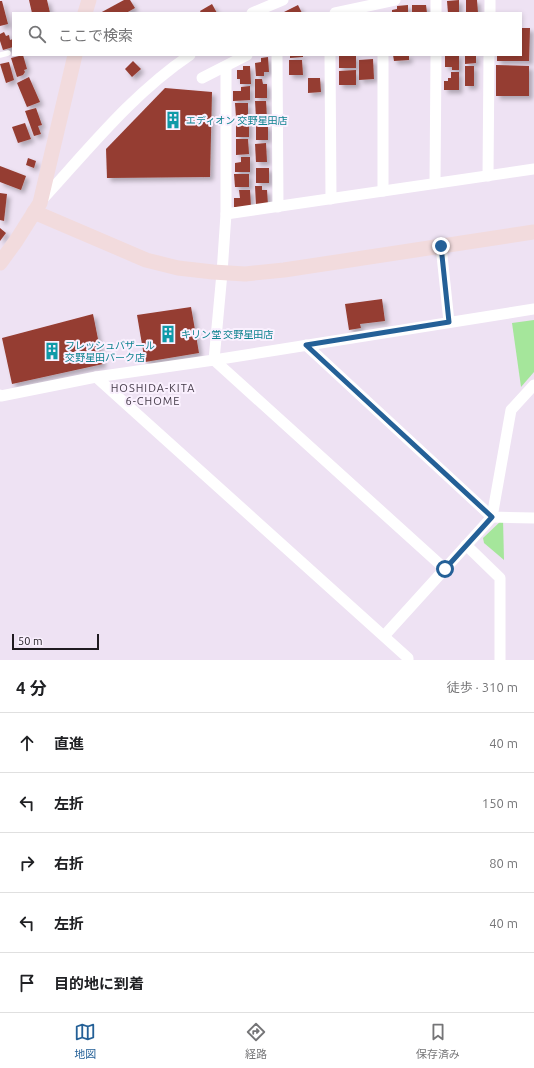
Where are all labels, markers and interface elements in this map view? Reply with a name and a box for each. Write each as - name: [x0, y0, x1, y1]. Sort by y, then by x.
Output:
- search box: [12, 12, 522, 56]
- icon: search: [26, 23, 48, 45]
- text: ここで検索: [58, 27, 133, 44]
- building icon: エディオン 交野星田店: [163, 110, 183, 130]
- place label: エディオン 交野星田店: [186, 115, 288, 126]
- route end: [432, 237, 450, 255]
- building icon: キリン堂 交野星田店: [158, 324, 178, 344]
- place label: キリン堂 交野星田店: [181, 329, 273, 340]
- place label: フレッシュバザール 交野星田パーク店: [65, 340, 155, 363]
- building icon: フレッシュバザール 交野星田パーク店: [42, 341, 62, 361]
- district label: HOSHIDA-KITA 6-CHOME: [111, 382, 195, 407]
- route start: [436, 560, 454, 578]
- scale bar: [12, 632, 99, 651]
- text: 50 m: [18, 635, 42, 647]
- text: 4 分: [16, 678, 47, 697]
- text: 徒歩 · 310 m: [447, 680, 518, 694]
- icon: ahead: [16, 732, 38, 754]
- text: 直進: [54, 735, 84, 752]
- text: 40 m: [489, 736, 518, 750]
- icon: left: [16, 792, 38, 814]
- text: 左折: [54, 795, 84, 812]
- text: 150 m: [482, 796, 518, 810]
- icon: right: [16, 852, 38, 874]
- text: 右折: [54, 855, 84, 872]
- text: 80 m: [489, 856, 518, 870]
- icon: left: [16, 912, 38, 934]
- text: 左折: [54, 915, 84, 932]
- text: 40 m: [489, 916, 518, 930]
- icon: arrive: [16, 972, 38, 994]
- text: 目的地に到着: [54, 975, 144, 992]
- tab: 地図: [74, 1021, 96, 1061]
- tab: 経路: [245, 1021, 267, 1061]
- tab: 保存済み: [416, 1021, 460, 1061]

